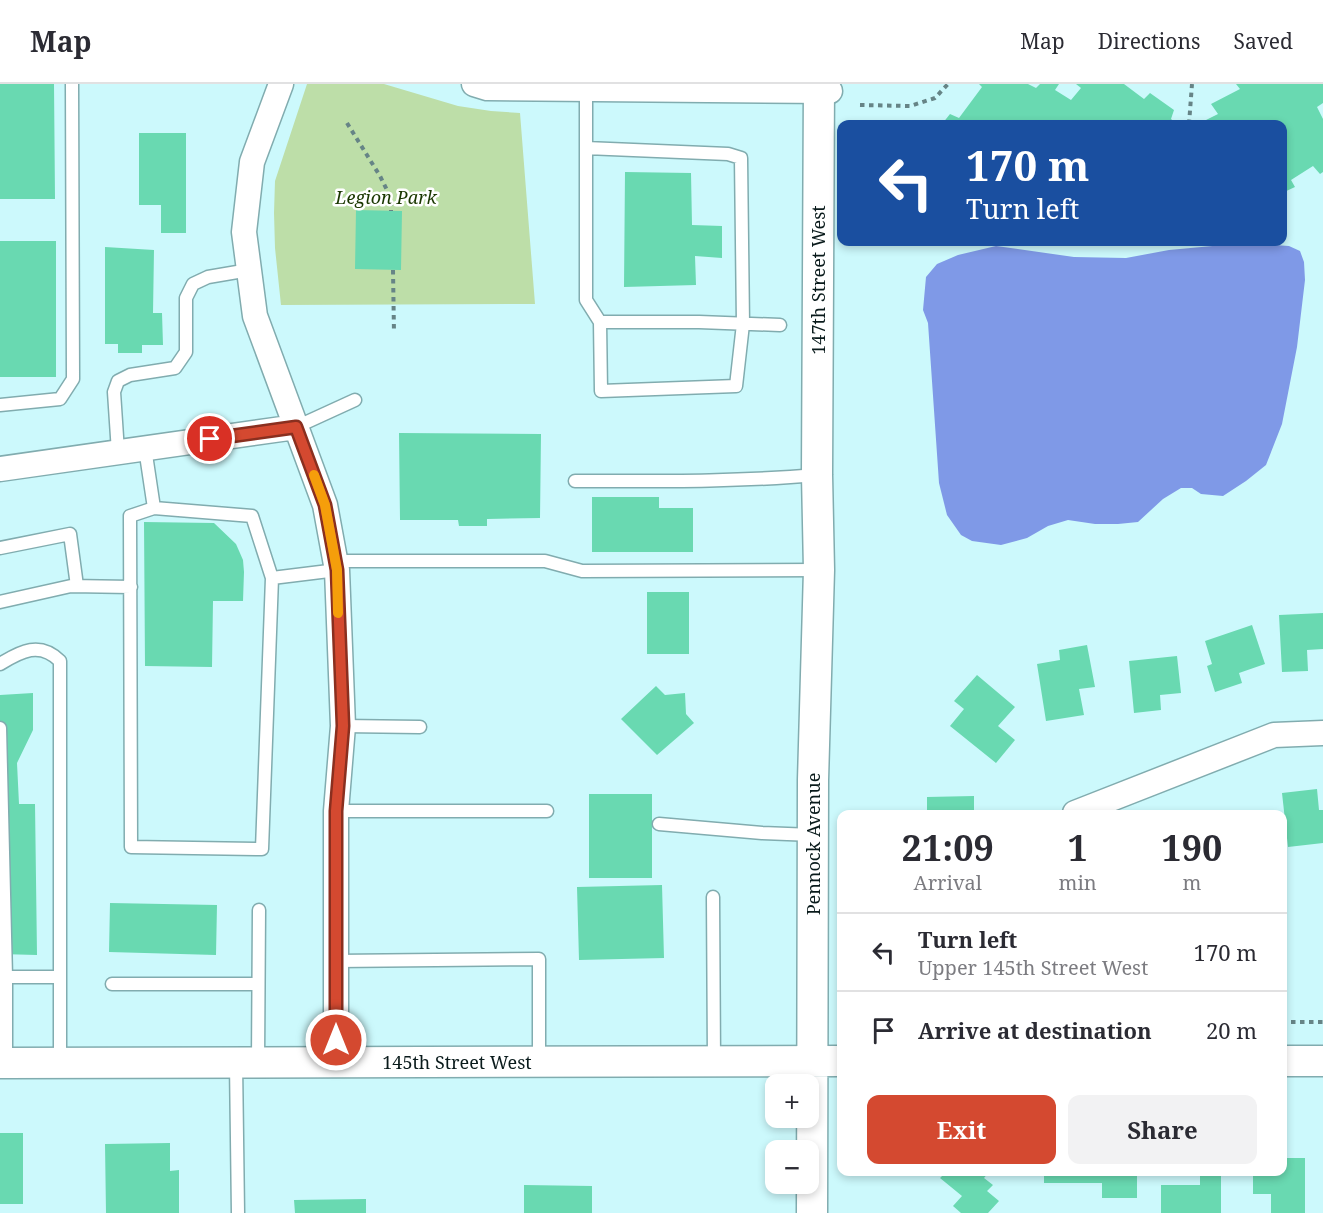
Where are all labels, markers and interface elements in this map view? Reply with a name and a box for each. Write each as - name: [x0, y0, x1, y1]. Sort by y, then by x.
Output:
- text: Map: [30, 22, 92, 60]
- text: Map: [1020, 27, 1065, 55]
- text: Directions: [1098, 27, 1200, 55]
- text: Saved: [1233, 27, 1293, 55]
- text: 170 m: [966, 136, 1090, 193]
- icon: left: [867, 144, 945, 222]
- park label: Legion Park: [334, 185, 438, 209]
- text: Turn left: [966, 190, 1079, 227]
- street label: 147th Street West: [806, 205, 830, 355]
- pin: [184, 413, 235, 464]
- icon: arrive: [193, 422, 226, 455]
- street label: Pennock Avenue: [801, 773, 825, 915]
- text: 21:09: [902, 823, 994, 872]
- text: 1: [1067, 823, 1088, 872]
- text: 190: [1161, 823, 1222, 872]
- text: Arrival: [914, 869, 982, 896]
- text: min: [1059, 869, 1097, 896]
- text: m: [1182, 869, 1201, 896]
- text: Turn left: [918, 924, 1017, 954]
- icon: left: [867, 936, 900, 969]
- text: 170 m: [1194, 937, 1257, 967]
- text: Upper 145th Street West: [918, 954, 1148, 981]
- position arrow: [304, 1008, 368, 1072]
- icon: arrive: [867, 1014, 900, 1047]
- text: Arrive at destination: [918, 1015, 1152, 1045]
- text: 20 m: [1206, 1015, 1257, 1045]
- street label: 145th Street West: [382, 1050, 532, 1074]
- map controls: [765, 1074, 819, 1194]
- button: +: [765, 1074, 819, 1128]
- button: Exit: [867, 1095, 1056, 1164]
- button: Share: [1068, 1095, 1257, 1164]
- button: −: [765, 1140, 819, 1194]

